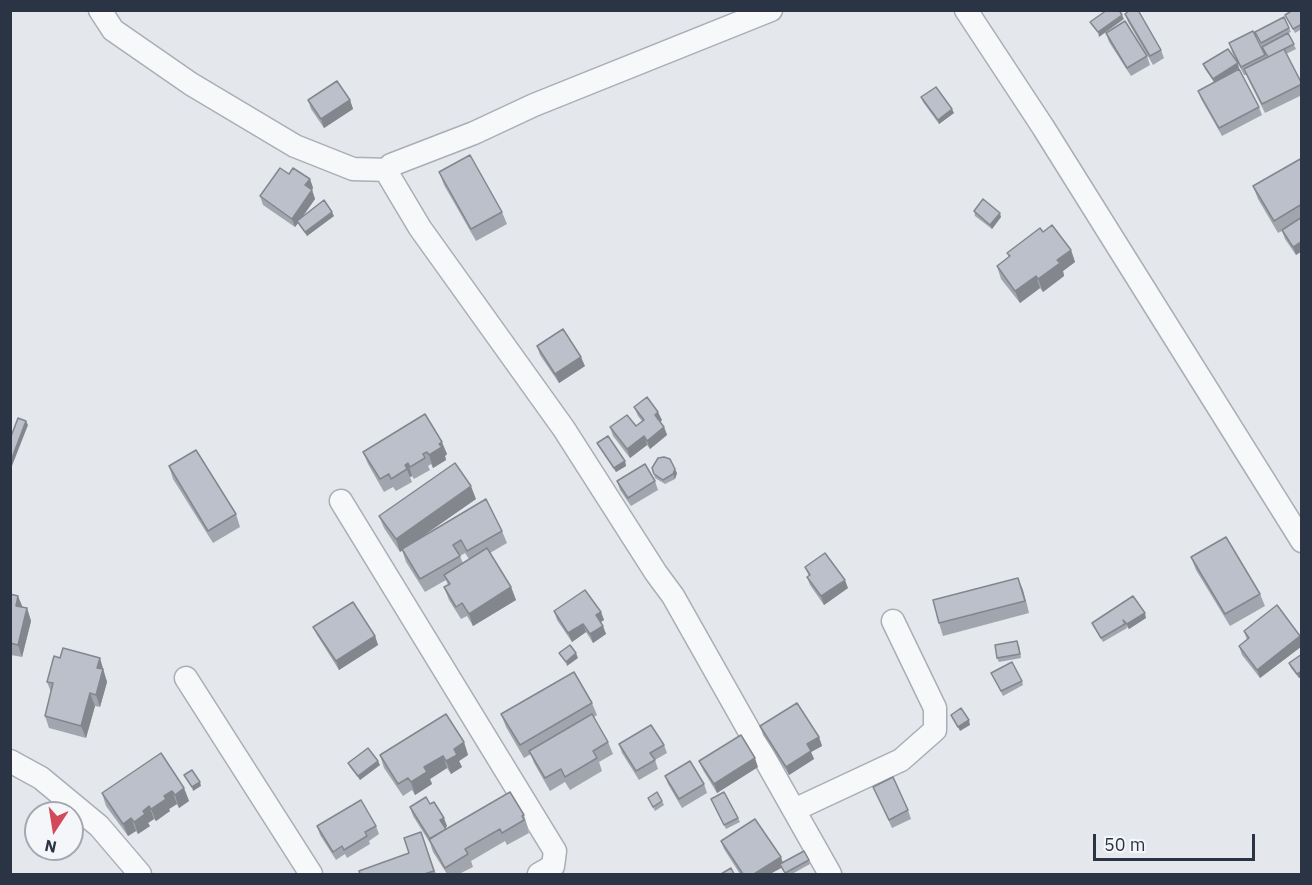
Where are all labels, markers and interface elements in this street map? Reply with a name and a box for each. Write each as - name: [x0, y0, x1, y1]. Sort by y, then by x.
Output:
- north arrow: [24, 801, 84, 861]
- scale bar: [1096, 822, 1258, 860]
- text: 50 m: [1104, 833, 1146, 856]
- text: N: [43, 836, 58, 858]

